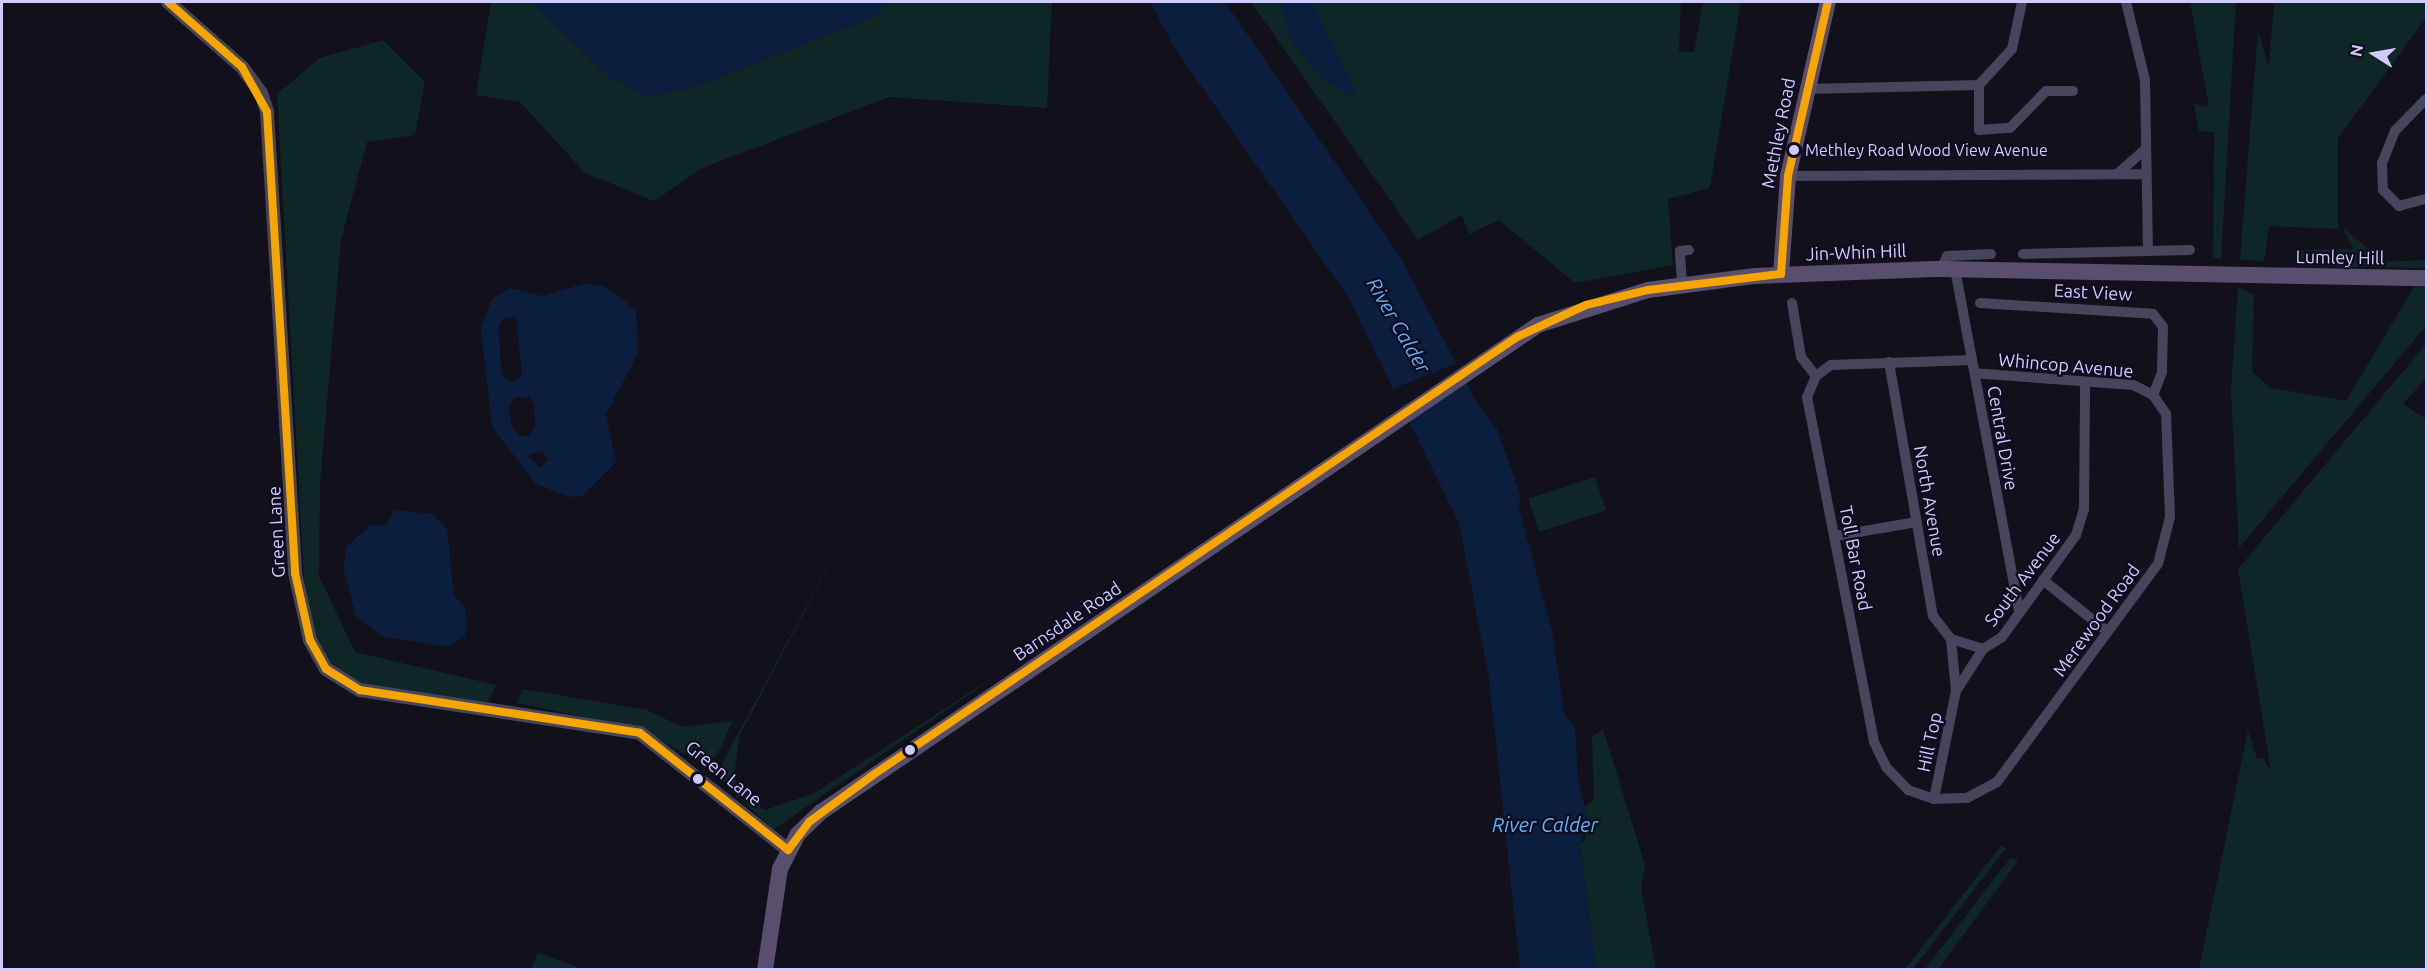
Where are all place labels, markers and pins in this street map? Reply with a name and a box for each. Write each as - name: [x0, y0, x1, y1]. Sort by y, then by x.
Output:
- place label: Methley Road Wood View Avenue: [1805, 140, 2048, 160]
- marker: Methley Road Wood View Avenue: [1788, 144, 1800, 156]
- unlabelled marker: [904, 744, 916, 756]
- unlabelled marker: [692, 773, 704, 785]

